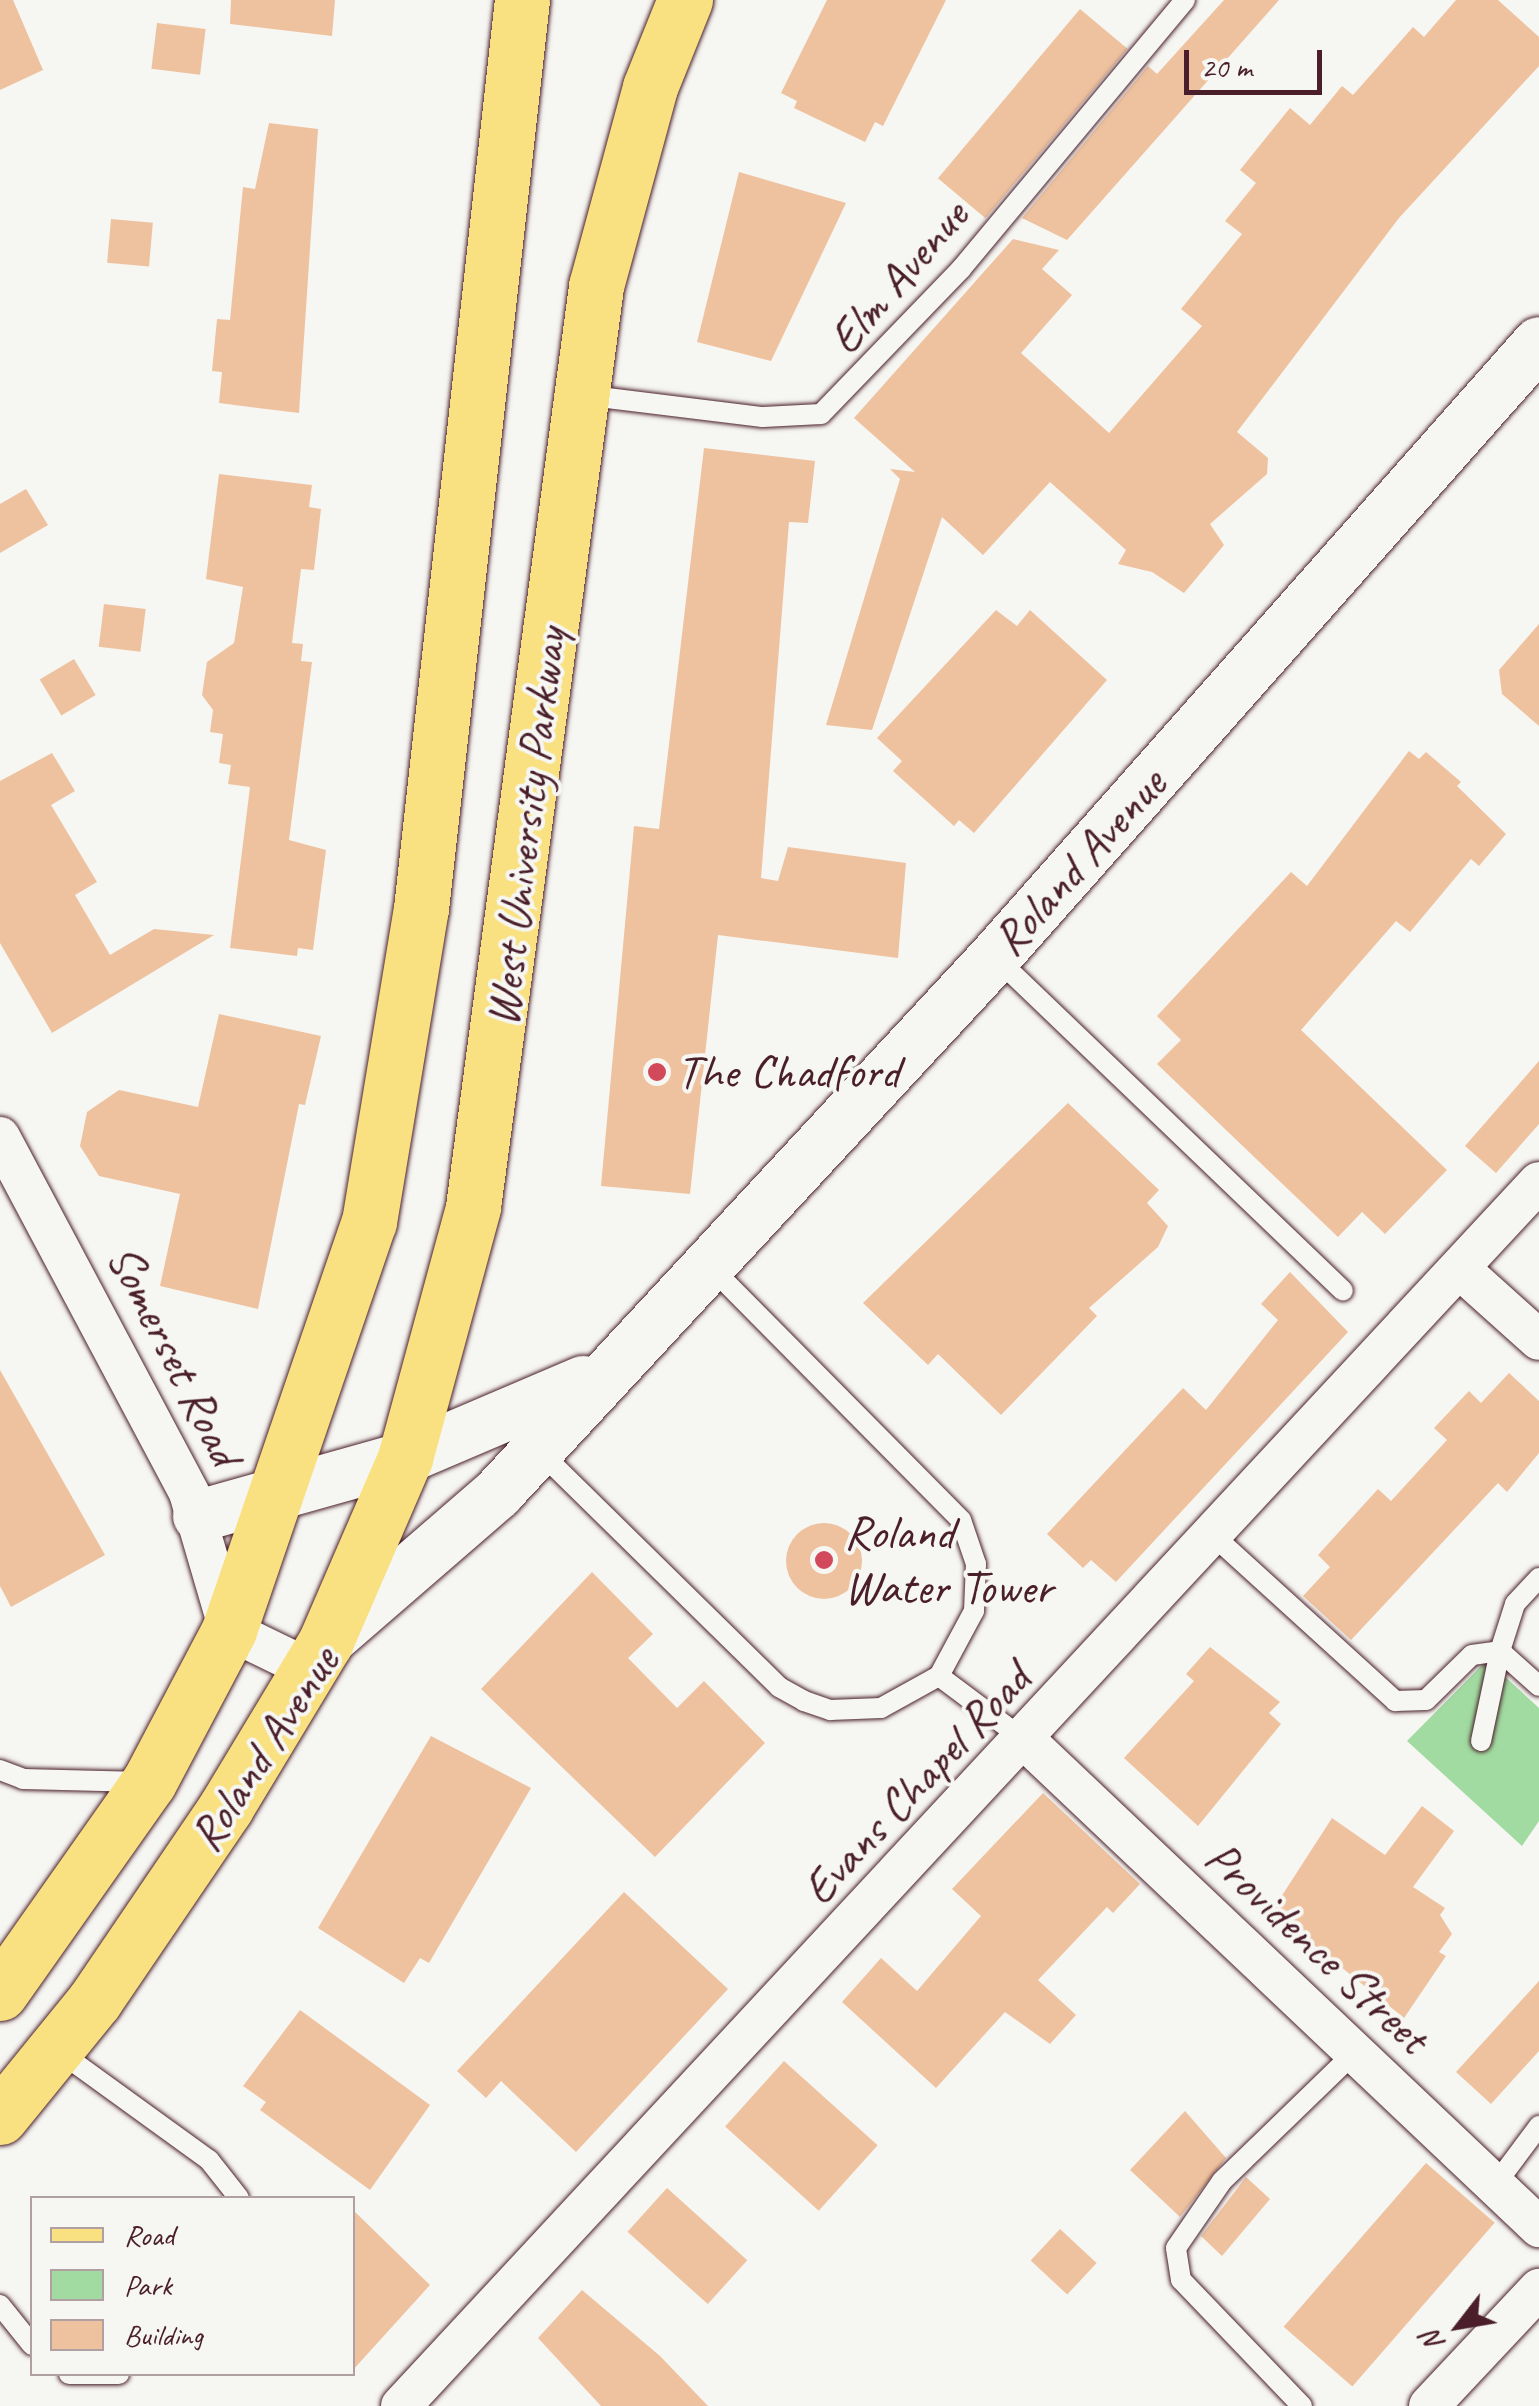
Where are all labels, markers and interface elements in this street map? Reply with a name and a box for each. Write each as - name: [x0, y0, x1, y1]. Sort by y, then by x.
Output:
- scale bar: [1189, 30, 1326, 92]
- text: 20 m: [1201, 48, 1252, 86]
- street label: Elm Avenue: [816, 188, 980, 366]
- street label: West University Parkway: [473, 624, 579, 1030]
- street label: Roland Avenue: [980, 757, 1178, 967]
- place label: The Chadford: [677, 1043, 901, 1101]
- marker: The Chadford: [646, 1061, 668, 1083]
- street label: Somerset Road: [94, 1235, 254, 1475]
- place label: Roland Water Tower: [844, 1503, 1052, 1616]
- marker: Roland Water Tower: [813, 1549, 835, 1571]
- street label: Roland Avenue: [177, 1636, 351, 1862]
- street label: Evans Chapel Road: [789, 1651, 1043, 1917]
- street label: Providence Street: [1193, 1828, 1441, 2066]
- legend: [30, 2196, 355, 2376]
- text: Road: [124, 2216, 174, 2254]
- text: Park: [124, 2266, 172, 2304]
- north arrow: [1409, 2276, 1509, 2376]
- text: Building: [124, 2316, 203, 2354]
- text: N: [1413, 2325, 1452, 2358]

